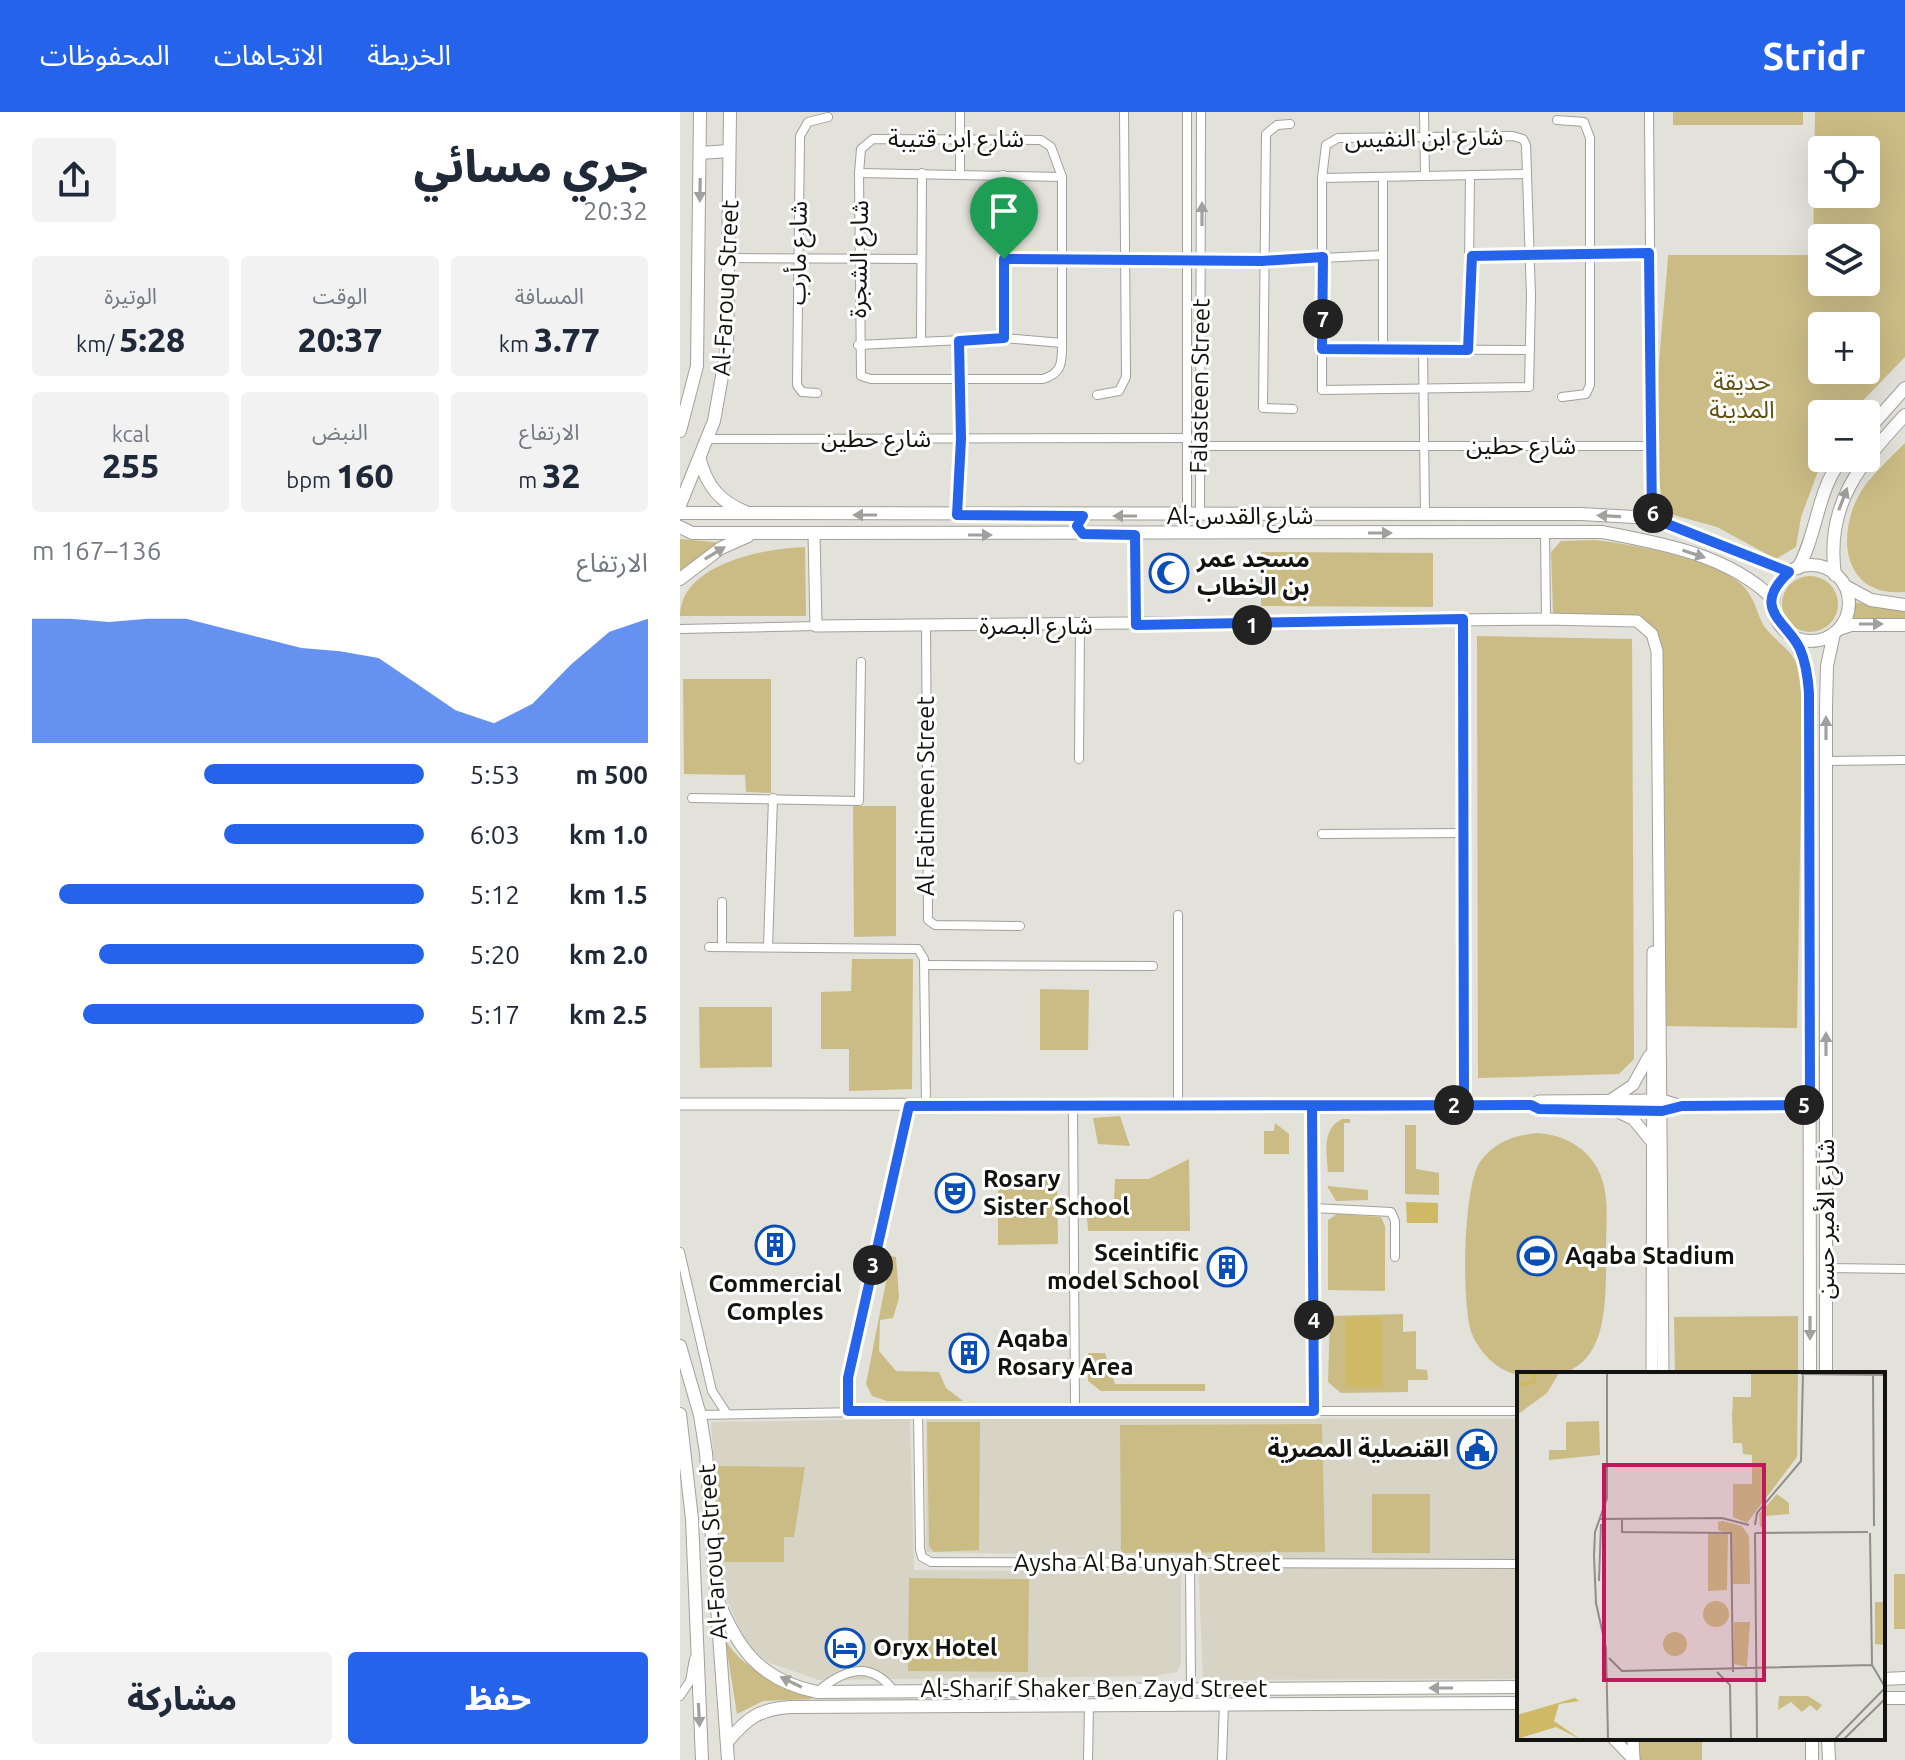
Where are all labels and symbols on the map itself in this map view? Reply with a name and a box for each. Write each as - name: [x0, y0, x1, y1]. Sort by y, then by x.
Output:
- street label: شارع ابن النفيس: [1344, 123, 1504, 156]
- street label: شارع ابن قتيبة: [888, 125, 1024, 156]
- pin: [970, 177, 1038, 259]
- one-way arrow: [694, 178, 706, 203]
- street label: Al-Farouq Street: [707, 199, 744, 377]
- street label: شارع الشجرة: [844, 200, 877, 318]
- street label: شارع مأرب: [781, 201, 816, 306]
- one-way arrow: [1195, 201, 1208, 226]
- street label: Falasteen Street: [1184, 298, 1215, 474]
- pin: 7: [1303, 299, 1343, 339]
- park label: حديقة المدينة: [1709, 368, 1775, 423]
- street label: شارع حطين: [821, 425, 931, 456]
- street label: شارع حطين: [1466, 432, 1576, 463]
- one-way arrow: [1837, 486, 1850, 510]
- pin: 6: [1633, 493, 1673, 533]
- street label: Al-شارع القدس: [1167, 502, 1313, 533]
- one-way arrow: [852, 509, 877, 521]
- one-way arrow: [1596, 509, 1621, 522]
- one-way arrow: [1112, 510, 1137, 522]
- one-way arrow: [1368, 527, 1393, 539]
- one-way arrow: [968, 528, 993, 541]
- place label: مسجد عمر بن الخطاب: [1196, 545, 1310, 602]
- one-way arrow: [704, 546, 726, 560]
- one-way arrow: [1682, 548, 1706, 561]
- mosque icon: مسجد عمر بن الخطاب: [1148, 552, 1190, 594]
- pin: 1: [1232, 605, 1272, 645]
- street label: شارع البصرة: [979, 612, 1093, 643]
- one-way arrow: [1859, 618, 1884, 631]
- street label: Al Fatimeen Street: [912, 695, 939, 896]
- one-way arrow: [1820, 715, 1832, 740]
- one-way arrow: [1820, 1031, 1832, 1056]
- pin: 2: [1434, 1085, 1474, 1125]
- pin: 5: [1784, 1085, 1824, 1125]
- street label: شارع الأمير حسن: [1812, 1139, 1843, 1299]
- place label: Rosary Sister School: [983, 1165, 1130, 1220]
- theatre icon: Rosary Sister School: [934, 1172, 976, 1214]
- building icon: Commercial Comples: [754, 1224, 796, 1266]
- sports icon: Aqaba Stadium: [1516, 1235, 1558, 1277]
- place label: Sceintific model School: [1047, 1239, 1199, 1294]
- place label: Aqaba Stadium: [1565, 1242, 1735, 1269]
- pin: 3: [853, 1245, 893, 1285]
- building icon: Sceintific model School: [1206, 1246, 1248, 1288]
- place label: Commercial Comples: [708, 1270, 842, 1325]
- pin: 4: [1294, 1300, 1334, 1340]
- one-way arrow: [1804, 1316, 1816, 1341]
- place label: Aqaba Rosary Area: [997, 1325, 1133, 1380]
- building icon: Aqaba Rosary Area: [948, 1332, 990, 1374]
- inset map: [1517, 1372, 1885, 1740]
- public building icon: القنصلية المصرية: [1456, 1428, 1498, 1470]
- place label: القنصلية المصرية: [1267, 1435, 1449, 1463]
- street label: Al-Farouq Street: [693, 1463, 732, 1641]
- street label: Aysha Al Ba'unyah Street: [1014, 1549, 1281, 1576]
- hotel icon: Oryx Hotel: [824, 1627, 866, 1669]
- place label: Oryx Hotel: [873, 1634, 997, 1661]
- one-way arrow: [779, 1675, 802, 1689]
- street label: Al-Sharif Shaker Ben Zayd Street: [921, 1675, 1268, 1702]
- one-way arrow: [1428, 1681, 1453, 1694]
- one-way arrow: [693, 1703, 706, 1728]

